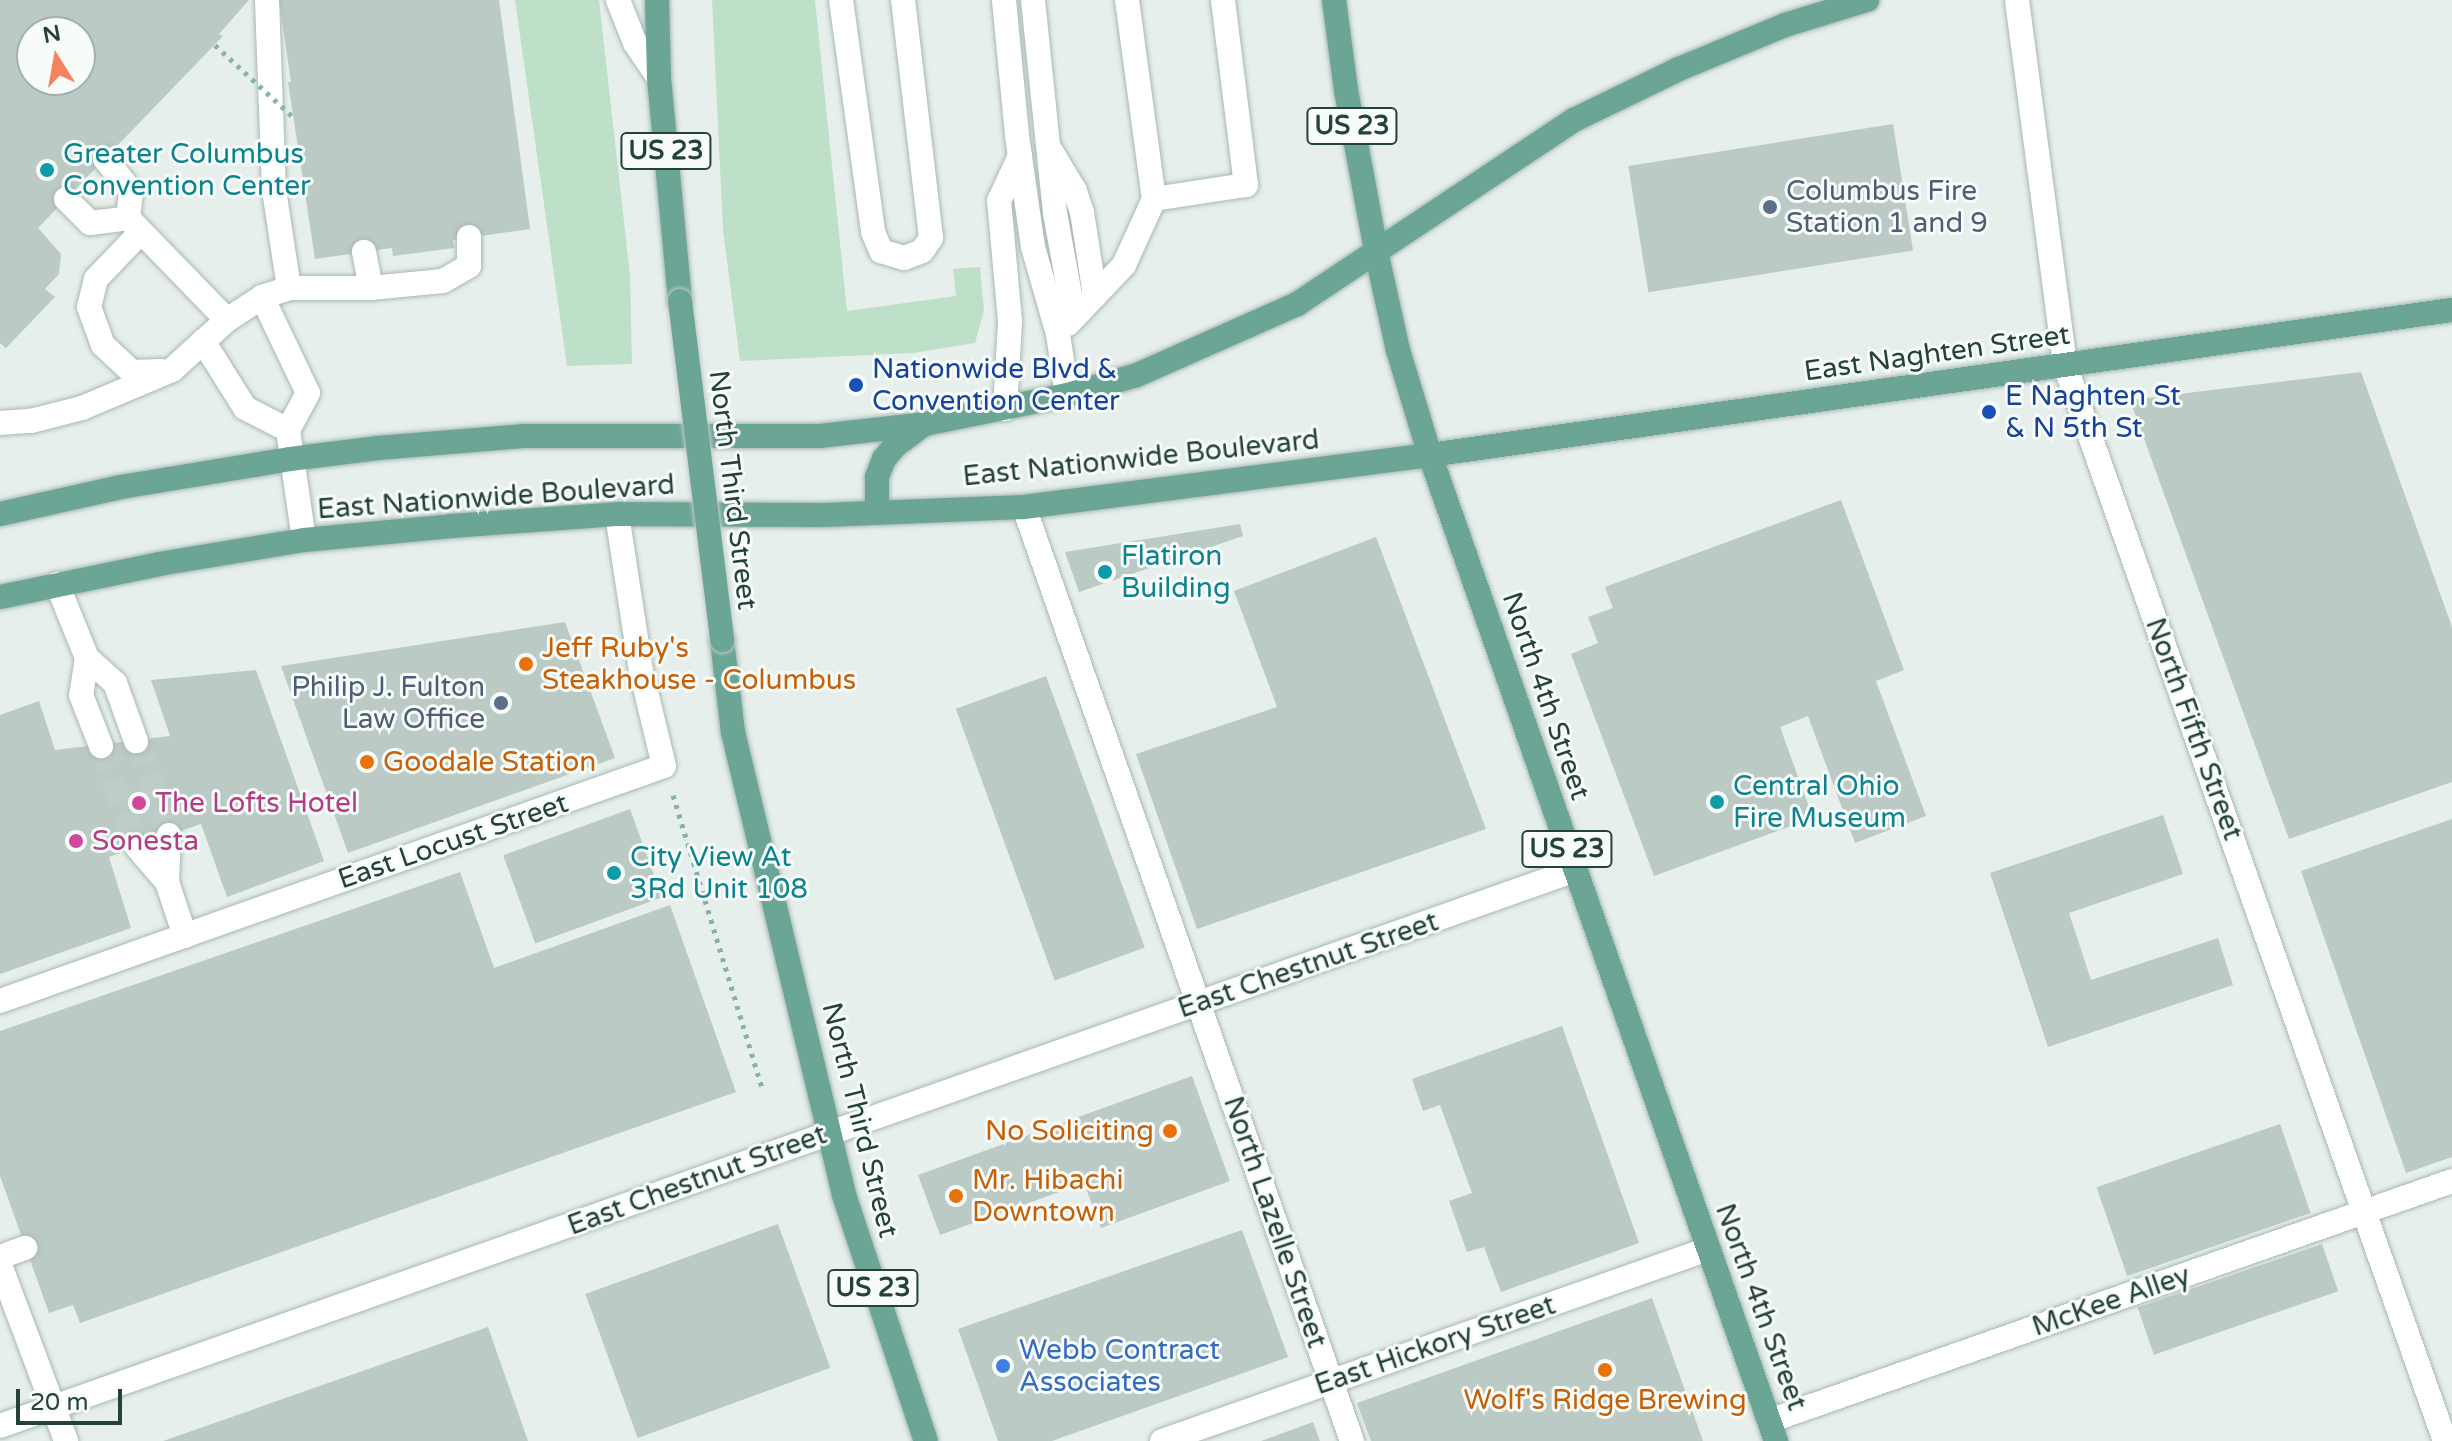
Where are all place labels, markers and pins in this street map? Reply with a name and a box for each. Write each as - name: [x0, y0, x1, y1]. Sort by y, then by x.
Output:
- place label: Greater Columbus Convention Center: [63, 137, 311, 203]
- marker: Greater Columbus Convention Center: [38, 161, 56, 179]
- place label: Columbus Fire Station 1 and 9: [1786, 174, 1988, 240]
- marker: Columbus Fire Station 1 and 9: [1761, 198, 1779, 216]
- place label: Nationwide Blvd & Convention Center: [872, 352, 1120, 418]
- marker: Nationwide Blvd & Convention Center: [847, 376, 865, 394]
- place label: E Naghten St & N 5th St: [2005, 379, 2181, 445]
- marker: E Naghten St & N 5th St: [1980, 403, 1998, 421]
- place label: Flatiron Building: [1121, 539, 1231, 605]
- marker: Flatiron Building: [1096, 563, 1114, 581]
- place label: Jeff Ruby's Steakhouse - Columbus: [542, 631, 856, 697]
- marker: Jeff Ruby's Steakhouse - Columbus: [517, 655, 535, 673]
- place label: Philip J. Fulton Law Office: [291, 670, 485, 736]
- marker: Philip J. Fulton Law Office: [492, 694, 510, 712]
- place label: Goodale Station: [383, 745, 596, 779]
- marker: Goodale Station: [358, 753, 376, 771]
- place label: Central Ohio Fire Museum: [1733, 769, 1906, 835]
- place label: The Lofts Hotel: [155, 786, 358, 820]
- marker: Central Ohio Fire Museum: [1708, 793, 1726, 811]
- marker: The Lofts Hotel: [130, 794, 148, 812]
- place label: Sonesta: [92, 824, 199, 858]
- marker: Sonesta: [67, 832, 85, 850]
- place label: City View At 3Rd Unit 108: [630, 840, 808, 906]
- marker: City View At 3Rd Unit 108: [605, 864, 623, 882]
- place label: No Soliciting: [985, 1114, 1154, 1148]
- marker: No Soliciting: [1161, 1122, 1179, 1140]
- place label: Mr. Hibachi Downtown: [972, 1163, 1123, 1229]
- marker: Mr. Hibachi Downtown: [947, 1187, 965, 1205]
- place label: Webb Contract Associates: [1019, 1333, 1220, 1399]
- marker: Webb Contract Associates: [994, 1357, 1012, 1375]
- marker: Wolf's Ridge Brewing: [1596, 1361, 1614, 1379]
- place label: Wolf's Ridge Brewing: [1463, 1383, 1747, 1417]

